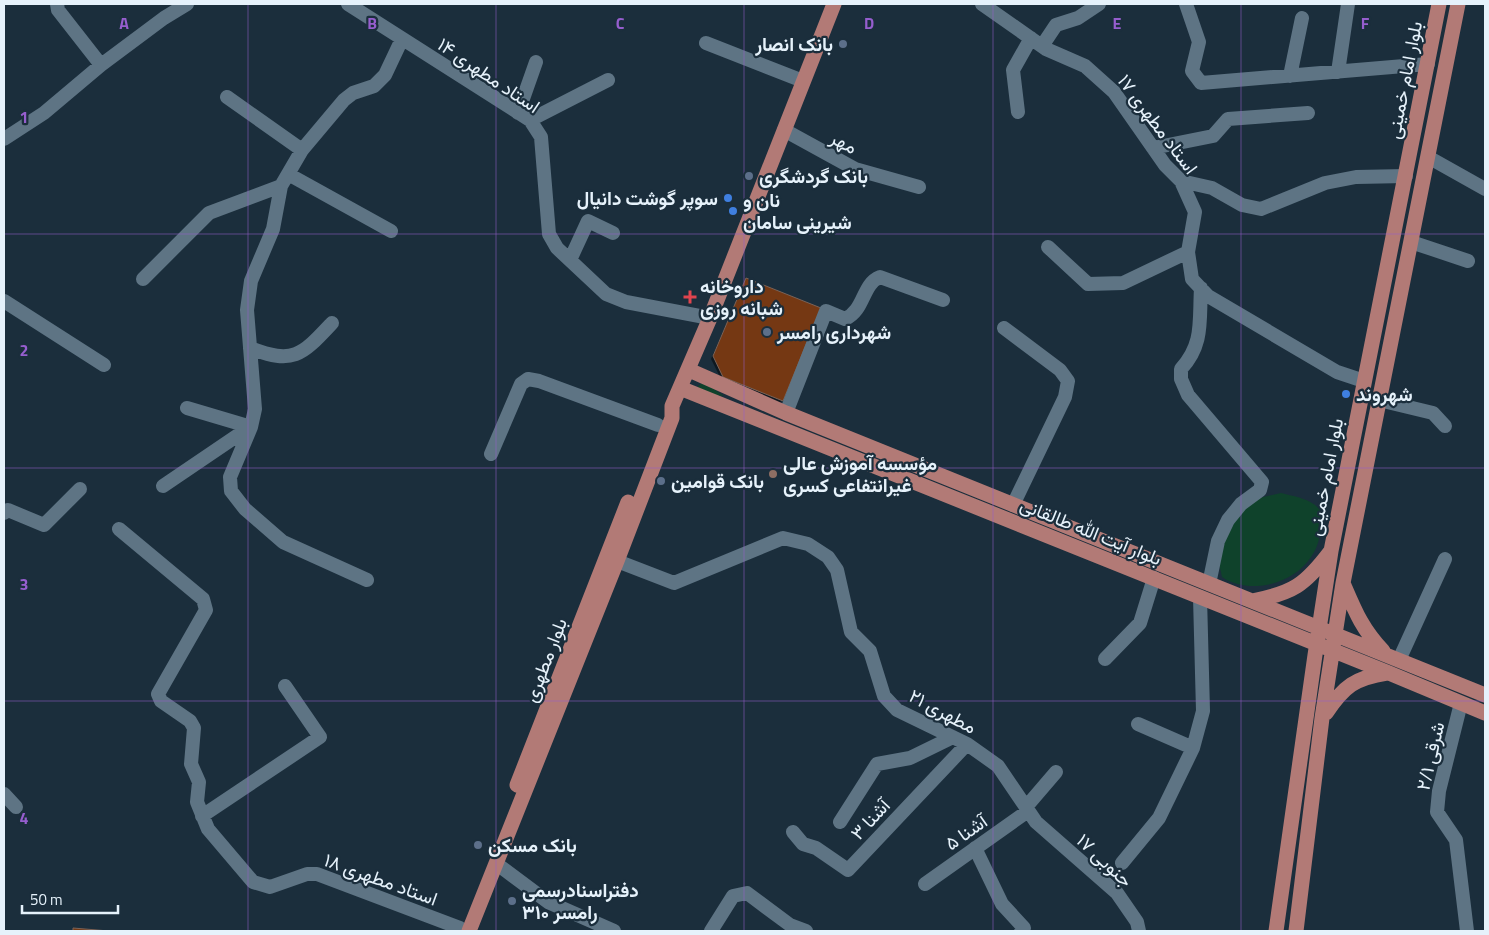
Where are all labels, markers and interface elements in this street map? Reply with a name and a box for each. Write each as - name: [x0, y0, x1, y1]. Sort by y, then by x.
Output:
- text: A: [119, 11, 129, 35]
- text: B: [367, 11, 377, 35]
- text: C: [616, 11, 625, 35]
- text: D: [864, 11, 874, 35]
- text: E: [1113, 11, 1122, 35]
- text: F: [1361, 11, 1370, 35]
- street label: بلوار امام خمینی: [1378, 19, 1429, 141]
- street label: استاد مطهری ۱۴: [432, 29, 547, 120]
- place label: بانک انصار: [754, 29, 833, 58]
- marker: بانک انصار: [837, 38, 849, 50]
- street label: استاد مطهری ۱۷: [1111, 67, 1206, 180]
- text: 1: [20, 105, 28, 129]
- street label: مهر: [825, 122, 863, 161]
- place label: بانک گردشگری: [759, 161, 868, 190]
- marker: بانک گردشگری: [743, 170, 755, 182]
- place label: سوپر گوشت دانیال: [577, 183, 718, 212]
- place label: نان و شیرینی سامان: [743, 185, 852, 236]
- marker: سوپر گوشت دانیال: [722, 192, 734, 204]
- marker: نان و شیرینی سامان: [727, 205, 739, 217]
- place label: داروخانه شبانه روزی: [700, 271, 783, 322]
- marker: داروخانه شبانه روزی: [684, 291, 696, 303]
- place label: شهرداری رامسر: [776, 317, 891, 346]
- marker: شهرداری رامسر: [761, 326, 773, 338]
- text: 2: [20, 338, 28, 362]
- place label: شهروند: [1356, 379, 1413, 408]
- marker: شهروند: [1340, 388, 1352, 400]
- street label: بلوار امام خمینی: [1299, 416, 1350, 538]
- place label: مؤسسه آموزش عالی غیرانتفاعی کسری: [783, 448, 937, 499]
- place label: بانک قوامین: [671, 466, 764, 495]
- marker: مؤسسه آموزش عالی غیرانتفاعی کسری: [767, 468, 779, 480]
- marker: بانک قوامین: [655, 475, 667, 487]
- street label: بلوار آیت الله طالقانی: [1016, 489, 1166, 572]
- text: 3: [20, 572, 28, 596]
- street label: بلوار مطهری: [515, 613, 574, 706]
- street label: مطهری ۲۱: [904, 681, 982, 740]
- street label: شرقی ۲/۱: [1408, 719, 1451, 793]
- street label: آشنا ۳: [843, 790, 898, 846]
- text: 4: [20, 806, 29, 830]
- street label: آشنا ۵: [938, 806, 994, 857]
- street label: جنوبی ۱۷: [1071, 826, 1140, 893]
- place label: بانک مسکن: [488, 830, 577, 859]
- marker: بانک مسکن: [472, 839, 484, 851]
- street label: استاد مطهری ۱۸: [320, 845, 442, 912]
- place label: دفتراسنادرسمی ۳۱۰ رامسر: [522, 875, 639, 926]
- scale bar: [22, 882, 119, 914]
- text: 50 m: [30, 888, 63, 911]
- marker: دفتراسنادرسمی ۳۱۰ رامسر: [506, 895, 518, 907]

